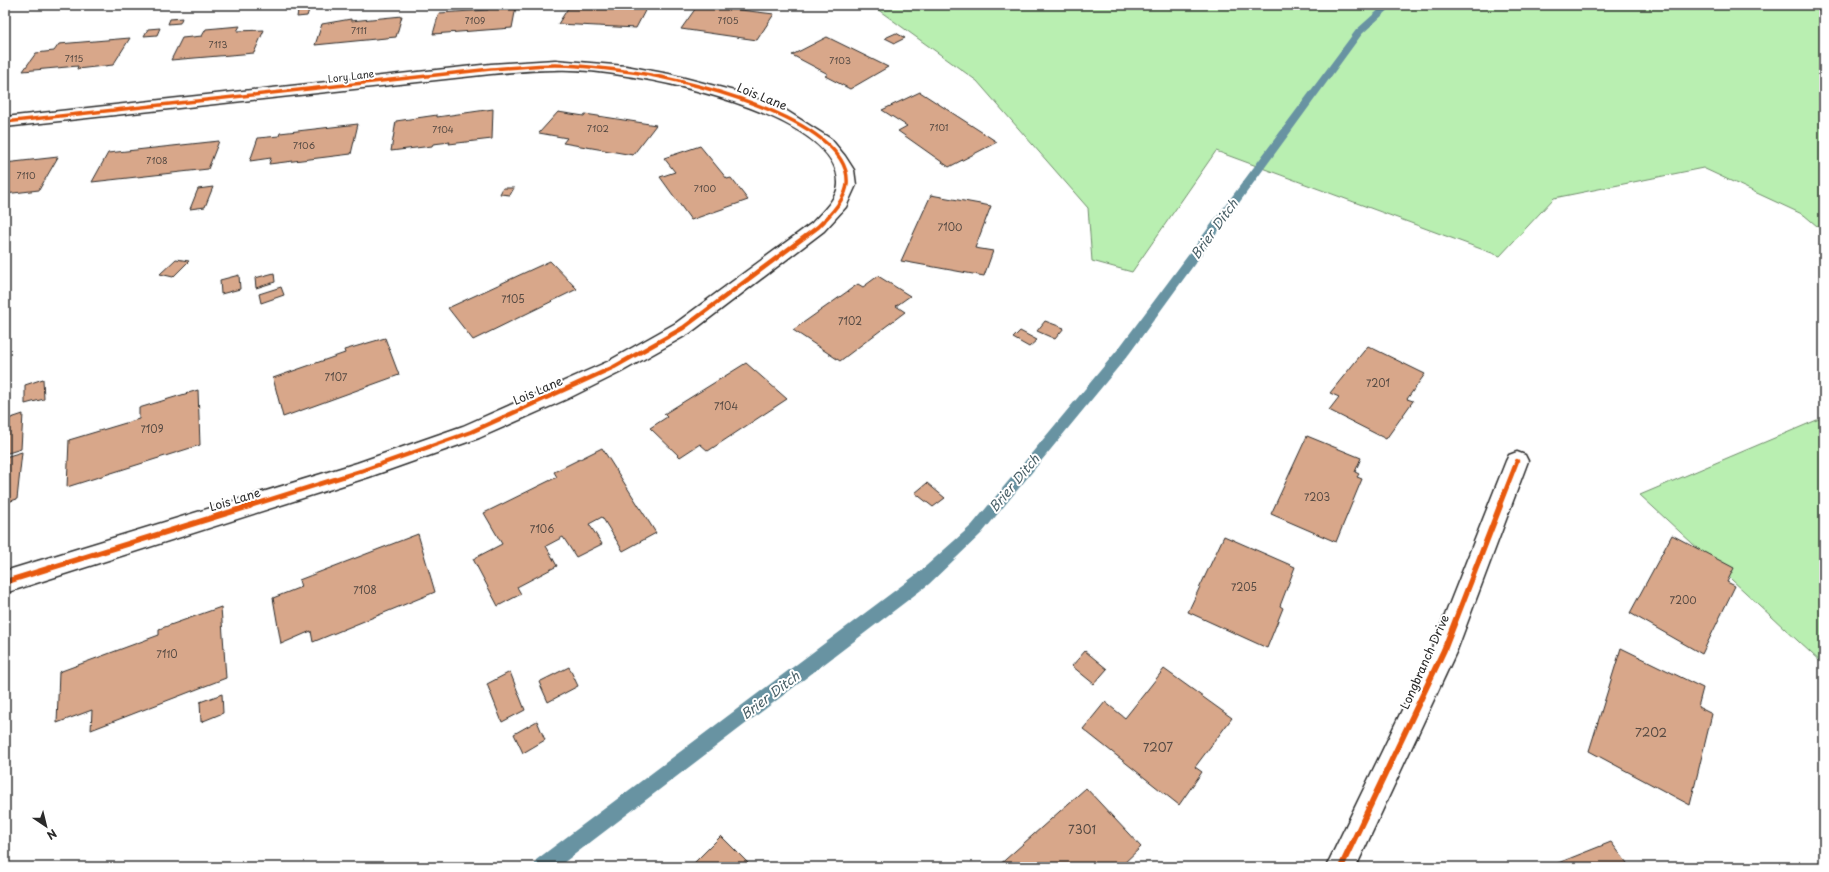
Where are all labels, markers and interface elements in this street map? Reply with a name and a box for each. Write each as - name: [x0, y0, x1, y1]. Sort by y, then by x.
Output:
- house number: 7109: [465, 13, 485, 27]
- house number: 7105: [717, 13, 739, 27]
- house number: 7111: [351, 23, 367, 37]
- house number: 7113: [209, 37, 227, 51]
- house number: 7115: [65, 51, 83, 65]
- house number: 7103: [829, 53, 851, 67]
- street label: Lory Lane: [327, 65, 375, 86]
- street label: Lois Lane: [735, 78, 790, 114]
- house number: 7101: [929, 120, 949, 134]
- house number: 7102: [587, 121, 609, 135]
- house number: 7104: [432, 122, 454, 136]
- house number: 7106: [293, 138, 315, 152]
- house number: 7108: [146, 153, 168, 167]
- house number: 7110: [16, 168, 36, 182]
- house number: 7100: [694, 181, 717, 195]
- water label: Brier Ditch: [1186, 195, 1242, 262]
- house number: 7100: [938, 219, 962, 234]
- house number: 7105: [501, 291, 525, 306]
- house number: 7102: [838, 313, 862, 328]
- house number: 7107: [325, 369, 348, 384]
- street label: Lois Lane: [510, 371, 566, 409]
- house number: 7201: [1366, 375, 1390, 390]
- house number: 7104: [714, 398, 738, 413]
- house number: 7109: [141, 421, 164, 436]
- water label: Brier Ditch: [984, 450, 1043, 515]
- street label: Lois Lane: [207, 483, 263, 515]
- house number: 7203: [1304, 489, 1330, 504]
- house number: 7106: [530, 521, 554, 536]
- house number: 7205: [1231, 579, 1257, 594]
- house number: 7108: [353, 582, 377, 597]
- house number: 7200: [1669, 592, 1697, 607]
- street label: Longbranch Drive: [1395, 611, 1453, 712]
- house number: 7110: [156, 646, 178, 661]
- water label: Brier Ditch: [736, 666, 803, 723]
- house number: 7202: [1635, 723, 1667, 741]
- house number: 7207: [1143, 738, 1173, 756]
- north arrow: [26, 806, 66, 846]
- house number: 7301: [1068, 820, 1096, 838]
- text: N: [43, 825, 60, 844]

